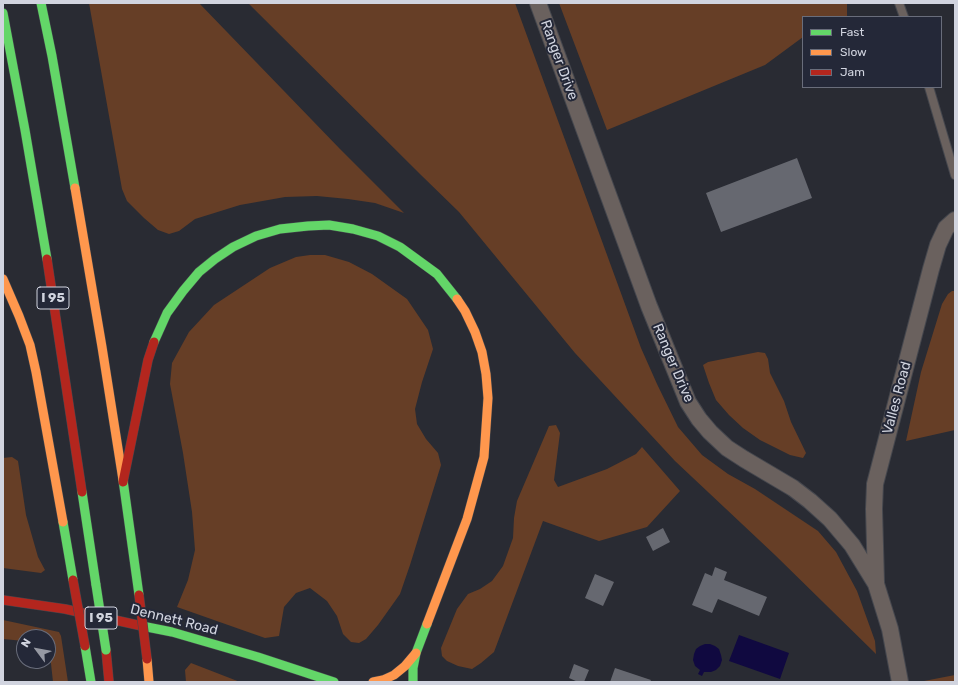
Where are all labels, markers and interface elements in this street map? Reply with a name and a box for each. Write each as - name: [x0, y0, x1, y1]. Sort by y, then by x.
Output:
- legend: [802, 16, 942, 88]
- street label: Ranger Drive: [537, 18, 581, 102]
- text: Fast: [840, 25, 864, 39]
- text: Slow: [840, 45, 867, 59]
- text: Jam: [840, 65, 865, 79]
- road number: I 95: [37, 287, 69, 309]
- street label: Ranger Drive: [649, 321, 697, 405]
- street label: Valles Road: [879, 360, 915, 436]
- street label: Dennett Road: [128, 601, 220, 639]
- road number: I 95: [85, 607, 117, 629]
- north arrow: [16, 629, 56, 669]
- text: N: [19, 636, 34, 650]

